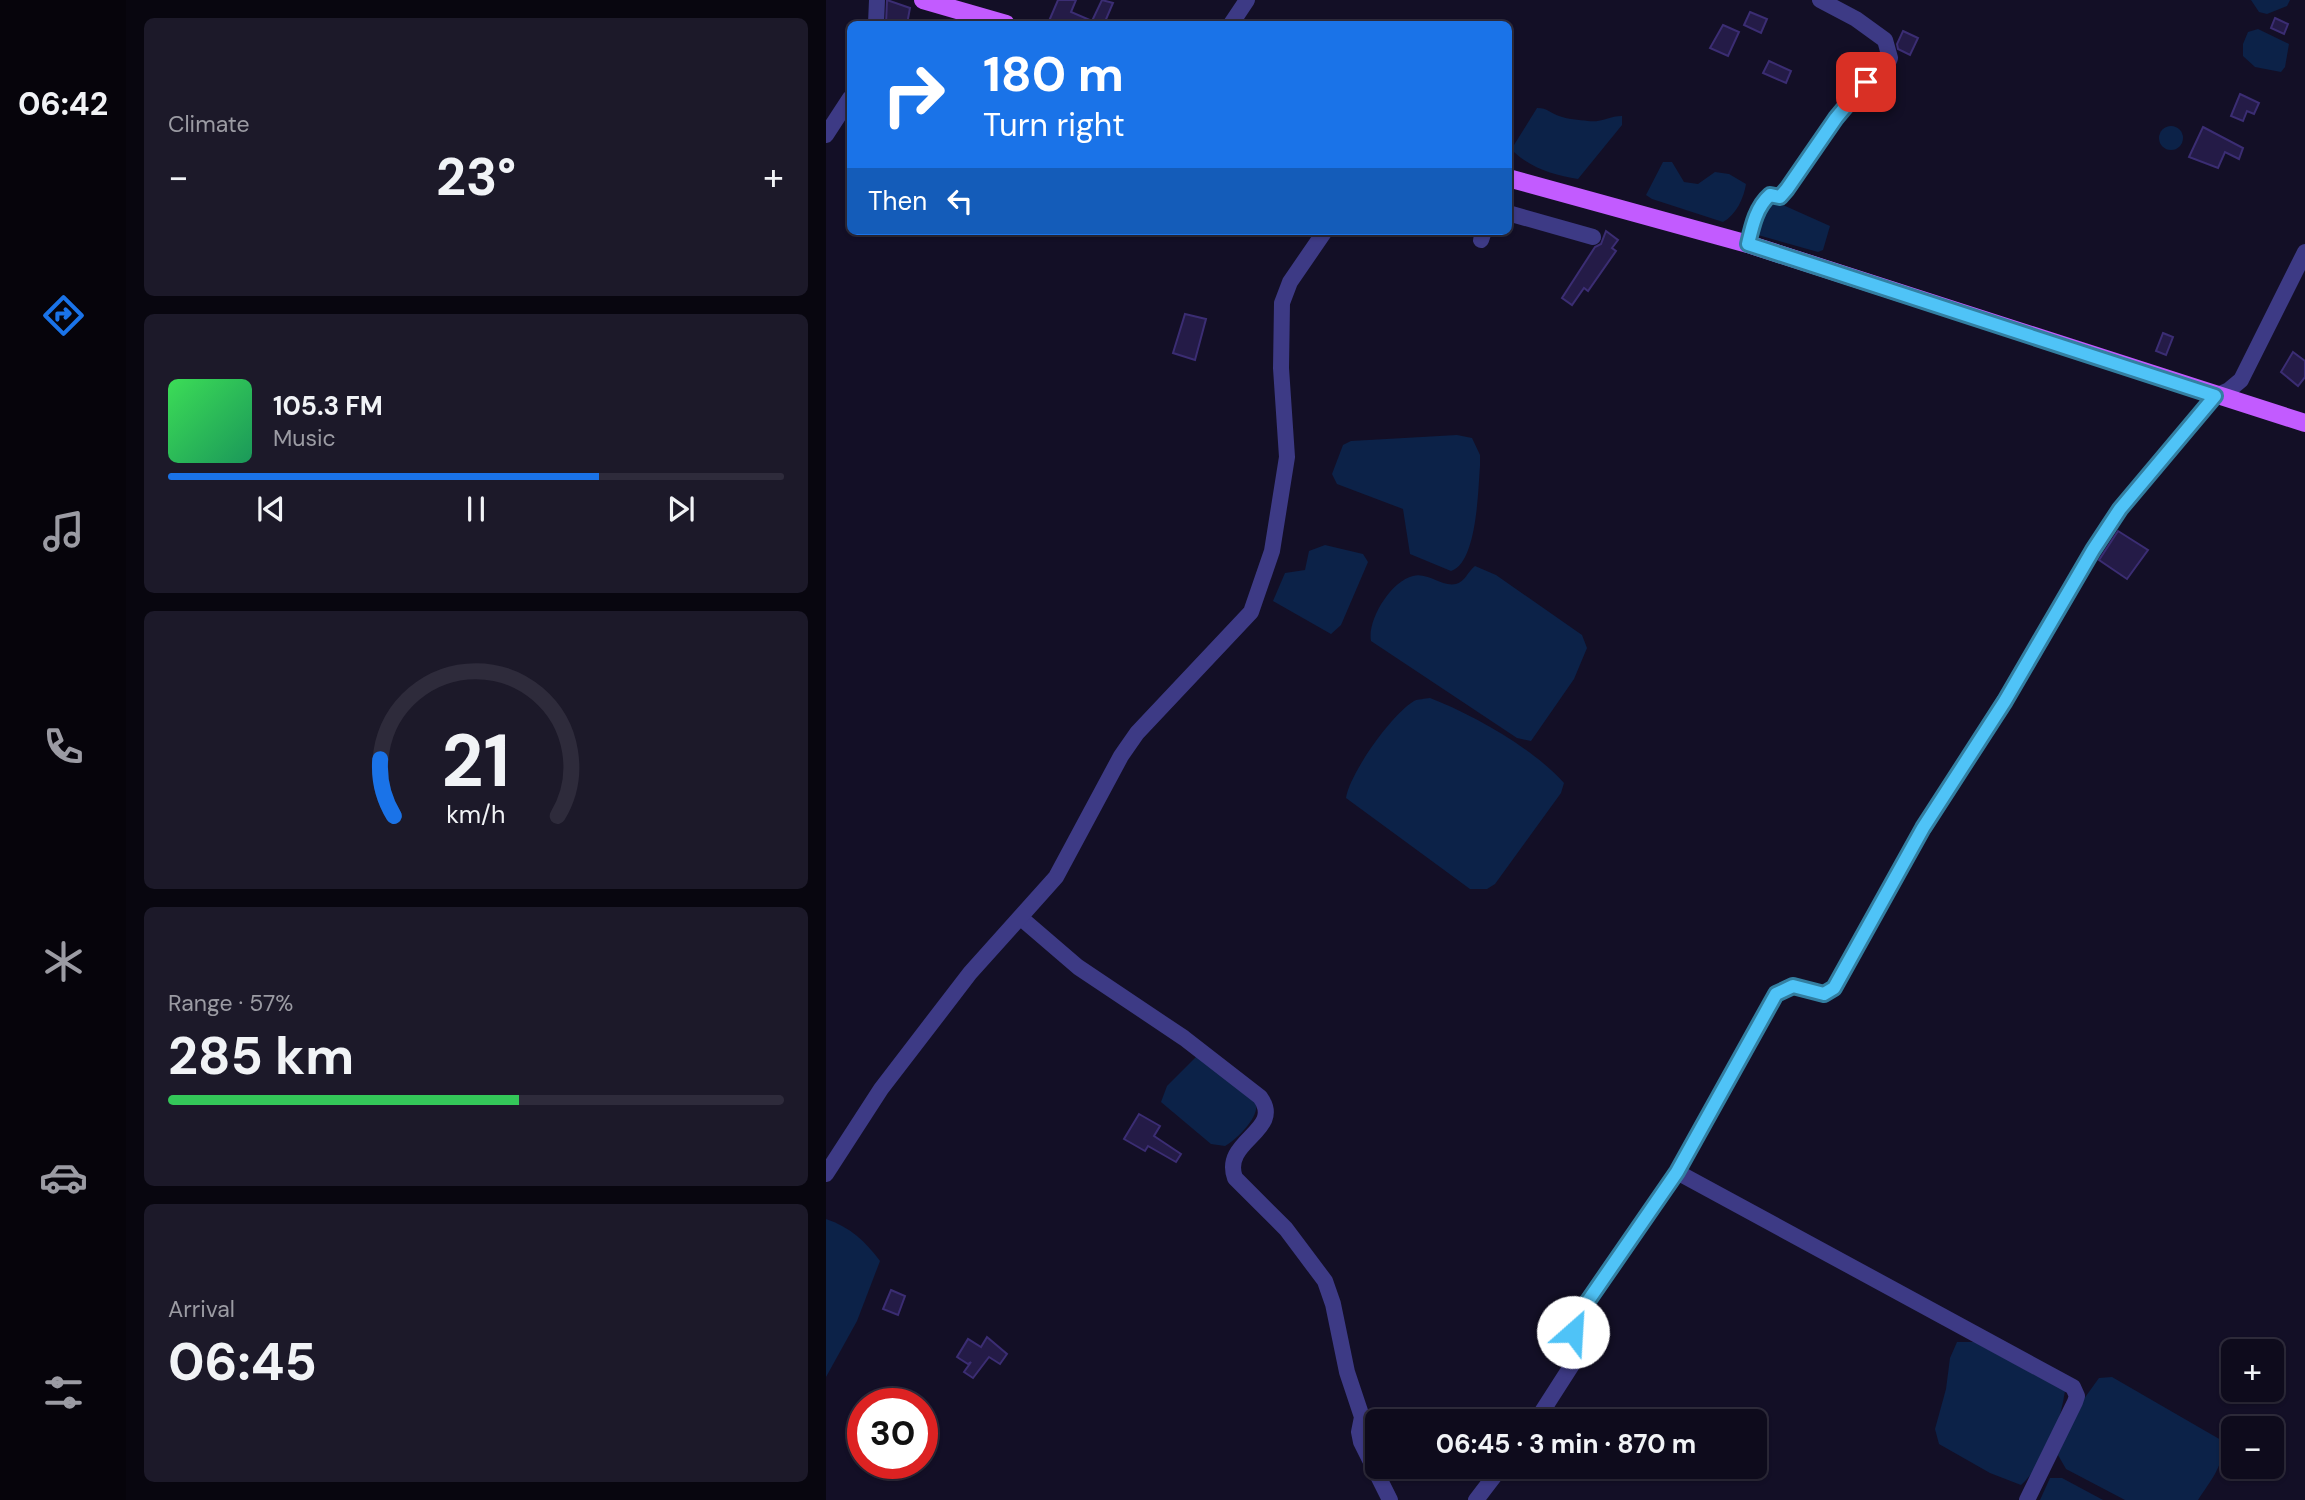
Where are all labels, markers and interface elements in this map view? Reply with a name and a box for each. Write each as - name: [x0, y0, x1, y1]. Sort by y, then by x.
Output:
- text: 180 m: [983, 42, 1124, 106]
- icon: right: [868, 49, 959, 140]
- pin: [1836, 52, 1896, 112]
- icon: arrive: [1847, 63, 1885, 101]
- text: 06:42: [18, 83, 108, 125]
- text: Turn right: [983, 104, 1125, 146]
- text: Climate: [168, 109, 250, 139]
- text: 23°: [436, 143, 516, 211]
- text: −: [168, 152, 189, 202]
- text: +: [763, 152, 784, 202]
- icon: left: [941, 182, 979, 220]
- text: Then: [868, 184, 927, 218]
- icon: directions: [39, 291, 88, 340]
- text: 105.3 FM: [273, 389, 383, 423]
- text: Music: [273, 423, 336, 453]
- icon: previous: [252, 490, 290, 528]
- icon: pause: [457, 490, 495, 528]
- icon: next: [662, 490, 700, 528]
- icon: music: [39, 507, 88, 556]
- text: 21: [442, 714, 510, 809]
- icon: phone: [39, 722, 88, 771]
- text: km/h: [446, 798, 506, 831]
- icon: climate: [39, 937, 88, 986]
- text: Range · 57%: [168, 988, 293, 1018]
- text: 285 km: [168, 1022, 354, 1090]
- icon: car: [39, 1153, 88, 1202]
- text: Arrival: [168, 1294, 235, 1324]
- position arrow: [1536, 1295, 1610, 1369]
- text: 06:45: [168, 1328, 317, 1396]
- map controls: [2221, 1339, 2284, 1479]
- button: +: [2221, 1339, 2284, 1402]
- icon: filters: [39, 1368, 88, 1417]
- speed limit sign: 30: [847, 1388, 938, 1479]
- button: −: [2221, 1416, 2284, 1479]
- text: 06:45 · 3 min · 870 m: [1436, 1427, 1696, 1461]

